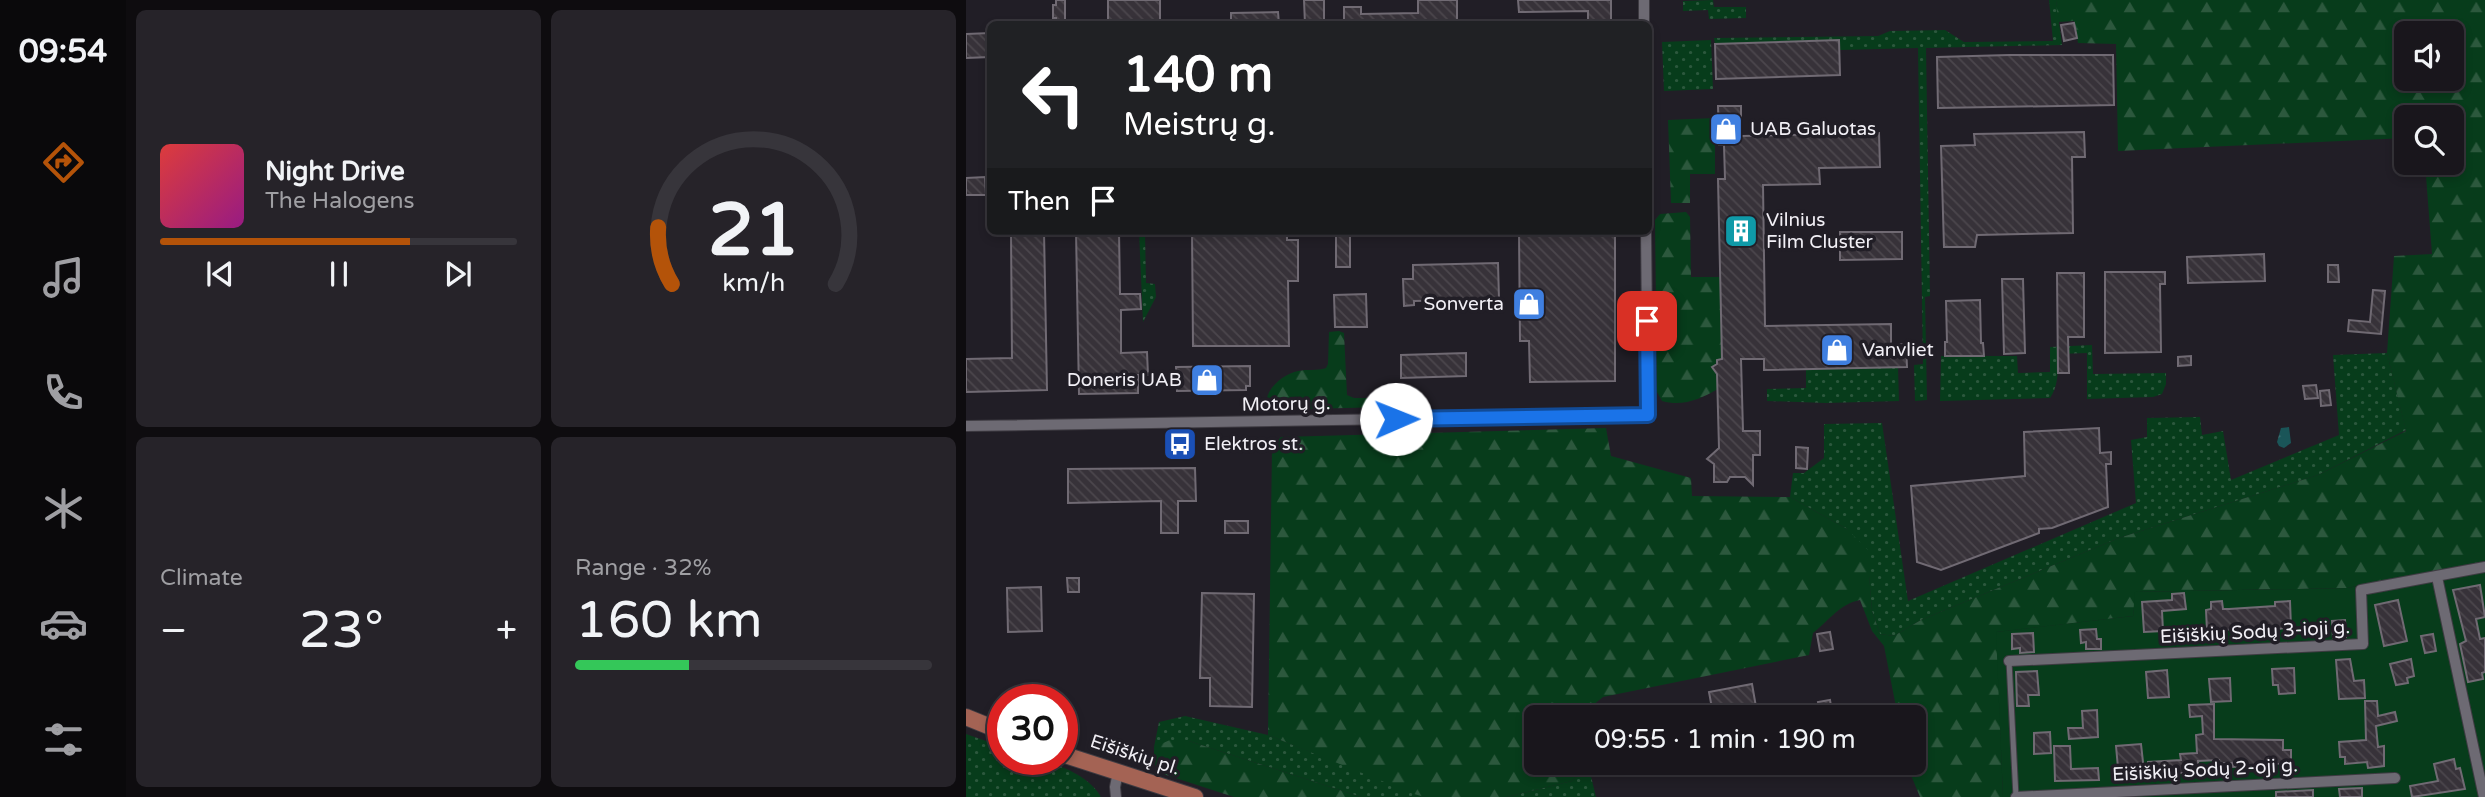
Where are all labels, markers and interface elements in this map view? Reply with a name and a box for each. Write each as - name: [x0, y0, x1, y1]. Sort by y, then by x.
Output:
- map controls: [2394, 21, 2464, 175]
- button: sound: [2394, 21, 2464, 91]
- text: 09:54: [19, 33, 107, 71]
- text: 140 m: [1123, 46, 1273, 105]
- icon: left: [1008, 49, 1099, 140]
- button: search: [2394, 105, 2464, 175]
- text: Meistrų g.: [1123, 106, 1276, 144]
- shop icon: UAB Galuotas: [1707, 110, 1745, 148]
- place label: UAB Galuotas: [1750, 118, 1876, 140]
- icon: directions: [39, 138, 88, 187]
- text: Night Drive: [265, 156, 405, 187]
- icon: arrive: [1084, 182, 1122, 220]
- text: Then: [1008, 186, 1070, 217]
- text: The Halogens: [265, 187, 414, 215]
- text: 21: [708, 188, 799, 276]
- place label: Vilnius Film Cluster: [1766, 209, 1874, 253]
- building icon: Vilnius Film Cluster: [1722, 212, 1760, 250]
- icon: music: [39, 253, 88, 302]
- icon: previous: [201, 255, 239, 293]
- icon: pause: [320, 255, 358, 293]
- icon: next: [439, 255, 477, 293]
- text: km/h: [722, 268, 785, 298]
- shop icon: Sonverta: [1510, 285, 1548, 323]
- pin: [1617, 291, 1677, 351]
- place label: Sonverta: [1423, 293, 1504, 315]
- icon: arrive: [1628, 302, 1666, 340]
- shop icon: Vanvliet: [1818, 331, 1856, 369]
- place label: Vanvliet: [1862, 339, 1934, 361]
- shop icon: Doneris UAB: [1188, 361, 1226, 399]
- icon: phone: [39, 368, 88, 417]
- place label: Doneris UAB: [1067, 369, 1182, 391]
- position arrow: [1359, 382, 1433, 456]
- street label: Motorų g.: [1241, 392, 1331, 416]
- bus stop icon: Elektros st.: [1161, 425, 1199, 463]
- place label: Elektros st.: [1204, 433, 1303, 455]
- icon: climate: [39, 484, 88, 533]
- text: Range · 32%: [575, 554, 711, 582]
- text: Climate: [160, 564, 243, 592]
- text: 160 km: [575, 589, 763, 652]
- icon: car: [39, 599, 88, 648]
- text: 23°: [299, 599, 384, 662]
- text: −: [160, 608, 187, 654]
- text: +: [496, 608, 517, 654]
- street label: Eišiškių Sodų 3-ioji g.: [2159, 616, 2351, 648]
- speed limit sign: 30: [987, 684, 1078, 775]
- icon: filters: [39, 715, 88, 764]
- text: 09:55 · 1 min · 190 m: [1594, 724, 1856, 755]
- street label: Eišiškių pl.: [1087, 730, 1183, 780]
- street label: Eišiškių Sodų 2-oji g.: [2112, 754, 2298, 786]

